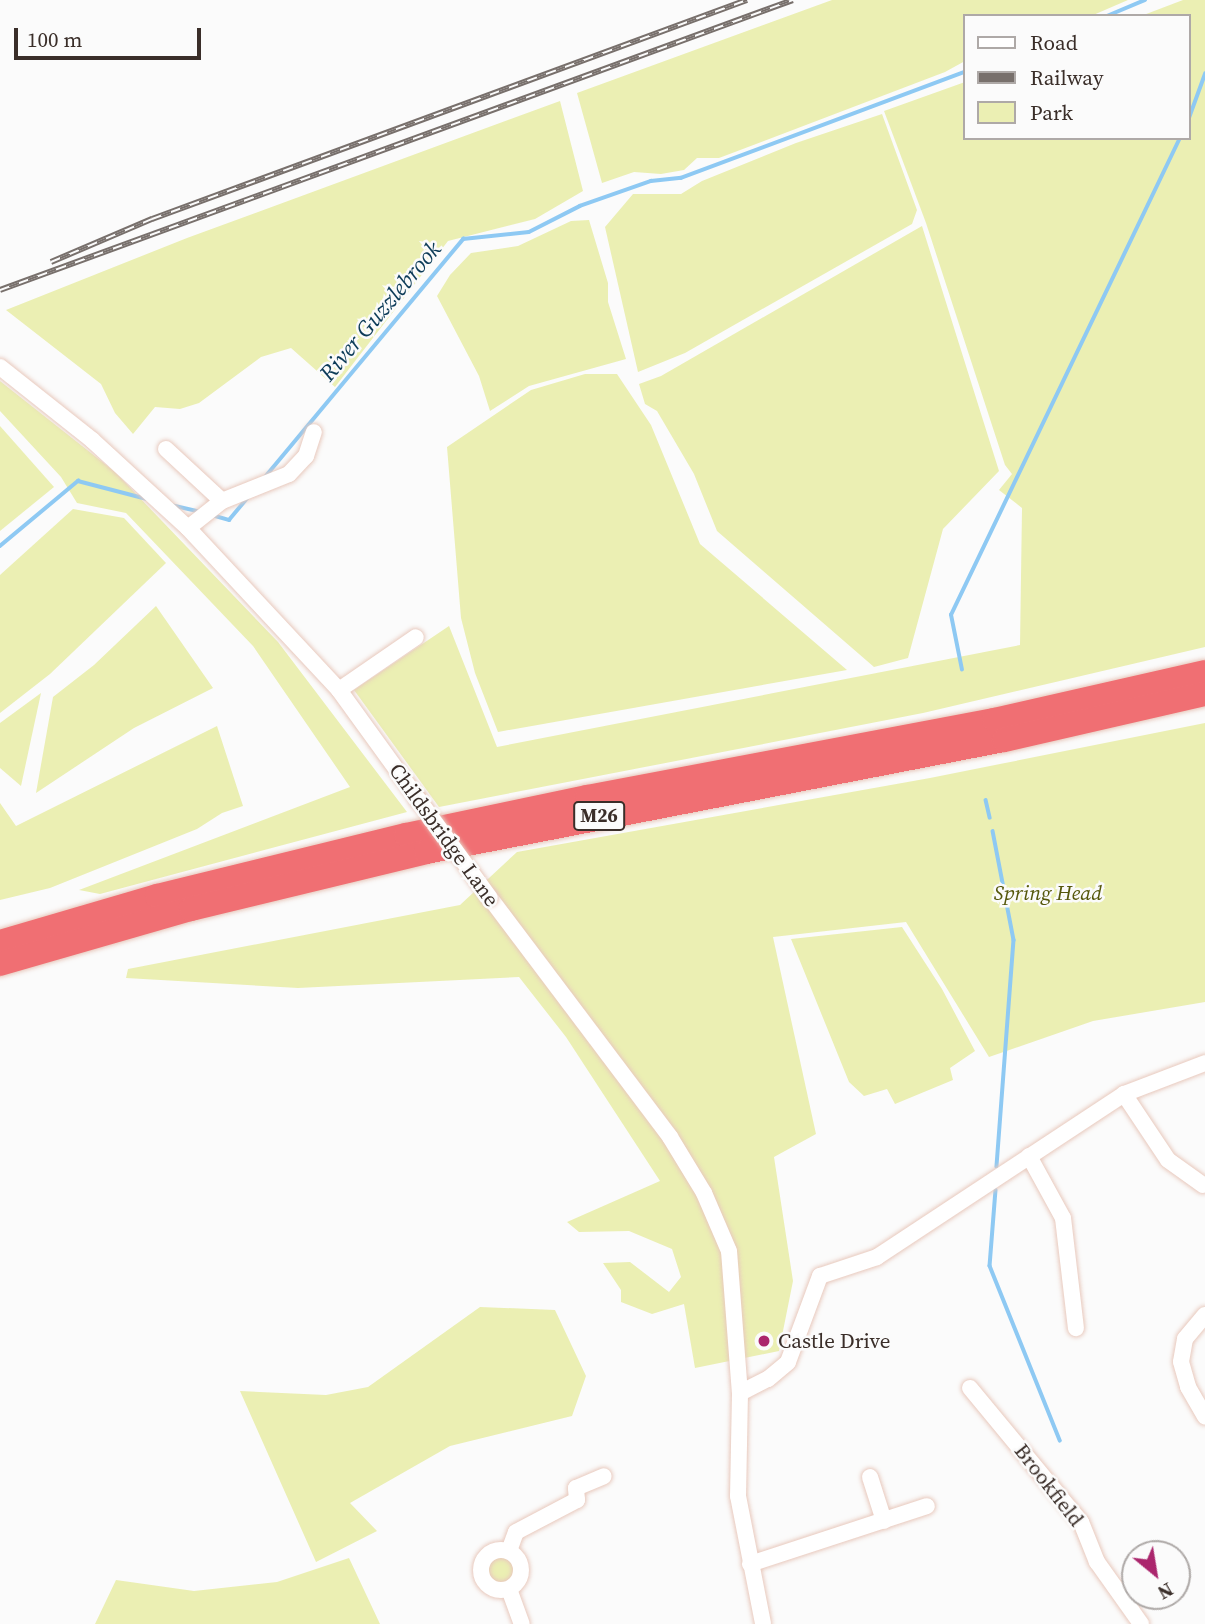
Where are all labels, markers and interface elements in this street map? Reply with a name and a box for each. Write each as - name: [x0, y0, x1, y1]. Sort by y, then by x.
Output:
- scale bar: [18, 14, 205, 58]
- legend: [964, 14, 1191, 140]
- text: 100 m: [27, 25, 82, 54]
- text: Road: [1030, 28, 1078, 57]
- text: Railway: [1030, 63, 1104, 92]
- text: Park: [1030, 98, 1073, 127]
- water label: River Guzzlebrook: [313, 235, 447, 387]
- street label: Childsbridge Lane: [384, 758, 504, 912]
- road number: M26: [573, 800, 625, 832]
- park label: Spring Head: [994, 880, 1102, 906]
- place label: Castle Drive: [778, 1328, 890, 1354]
- marker: Castle Drive: [756, 1333, 772, 1349]
- street label: Brookfield: [1009, 1439, 1089, 1531]
- north arrow: [1121, 1540, 1191, 1610]
- text: N: [1153, 1577, 1178, 1606]

